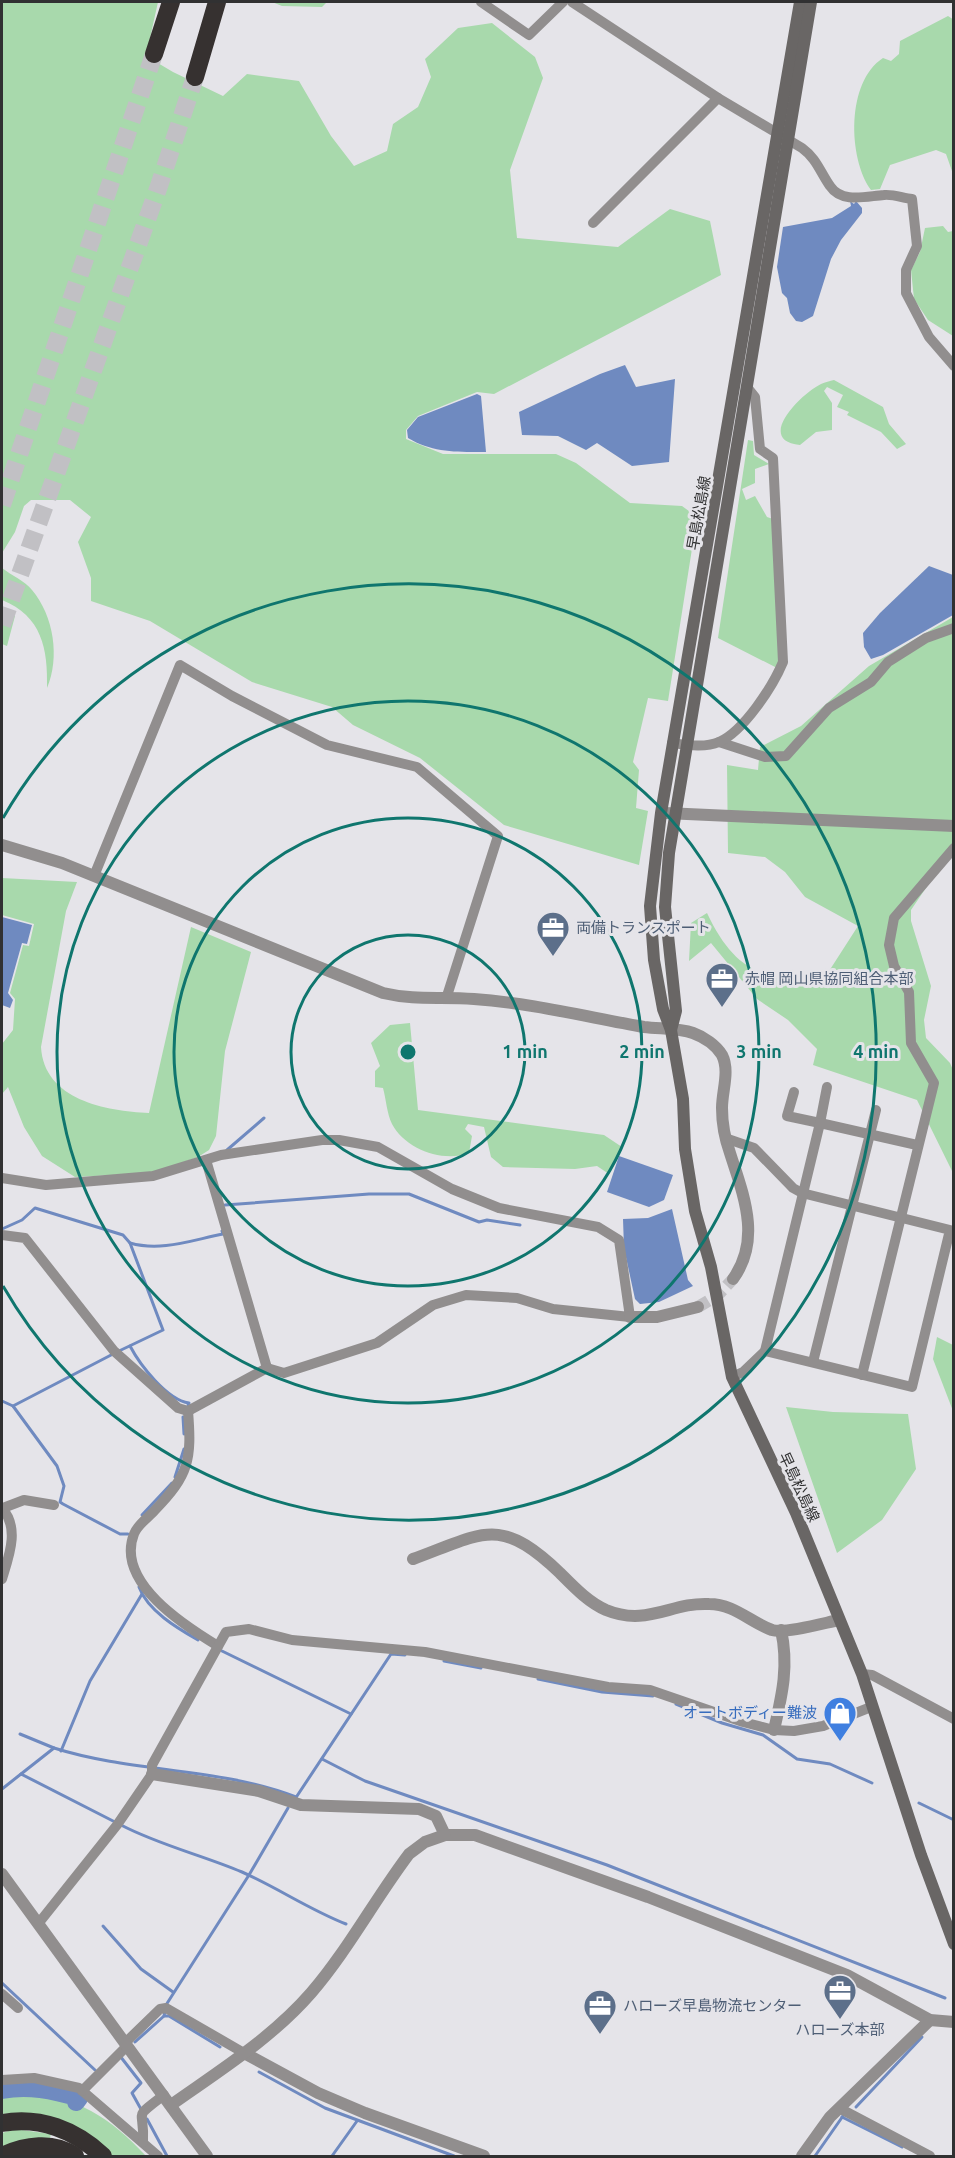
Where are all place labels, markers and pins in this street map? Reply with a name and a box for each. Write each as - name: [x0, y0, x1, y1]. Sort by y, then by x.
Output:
- office icon: 両備トランスポート: [535, 910, 571, 957]
- place label: 両備トランスポート: [576, 919, 711, 936]
- office icon: 赤帽 岡山県協同組合本部: [704, 961, 740, 1008]
- place label: 赤帽 岡山県協同組合本部: [745, 970, 913, 987]
- centre of rings: [398, 1042, 418, 1062]
- shop icon: オートボディー難波: [822, 1695, 858, 1742]
- place label: オートボディー難波: [683, 1704, 817, 1721]
- office icon: ハローズ本部: [822, 1973, 858, 2020]
- office icon: ハローズ早島物流センター: [582, 1988, 618, 2035]
- place label: ハローズ早島物流センター: [623, 1997, 802, 2014]
- place label: ハローズ本部: [795, 2021, 885, 2038]

